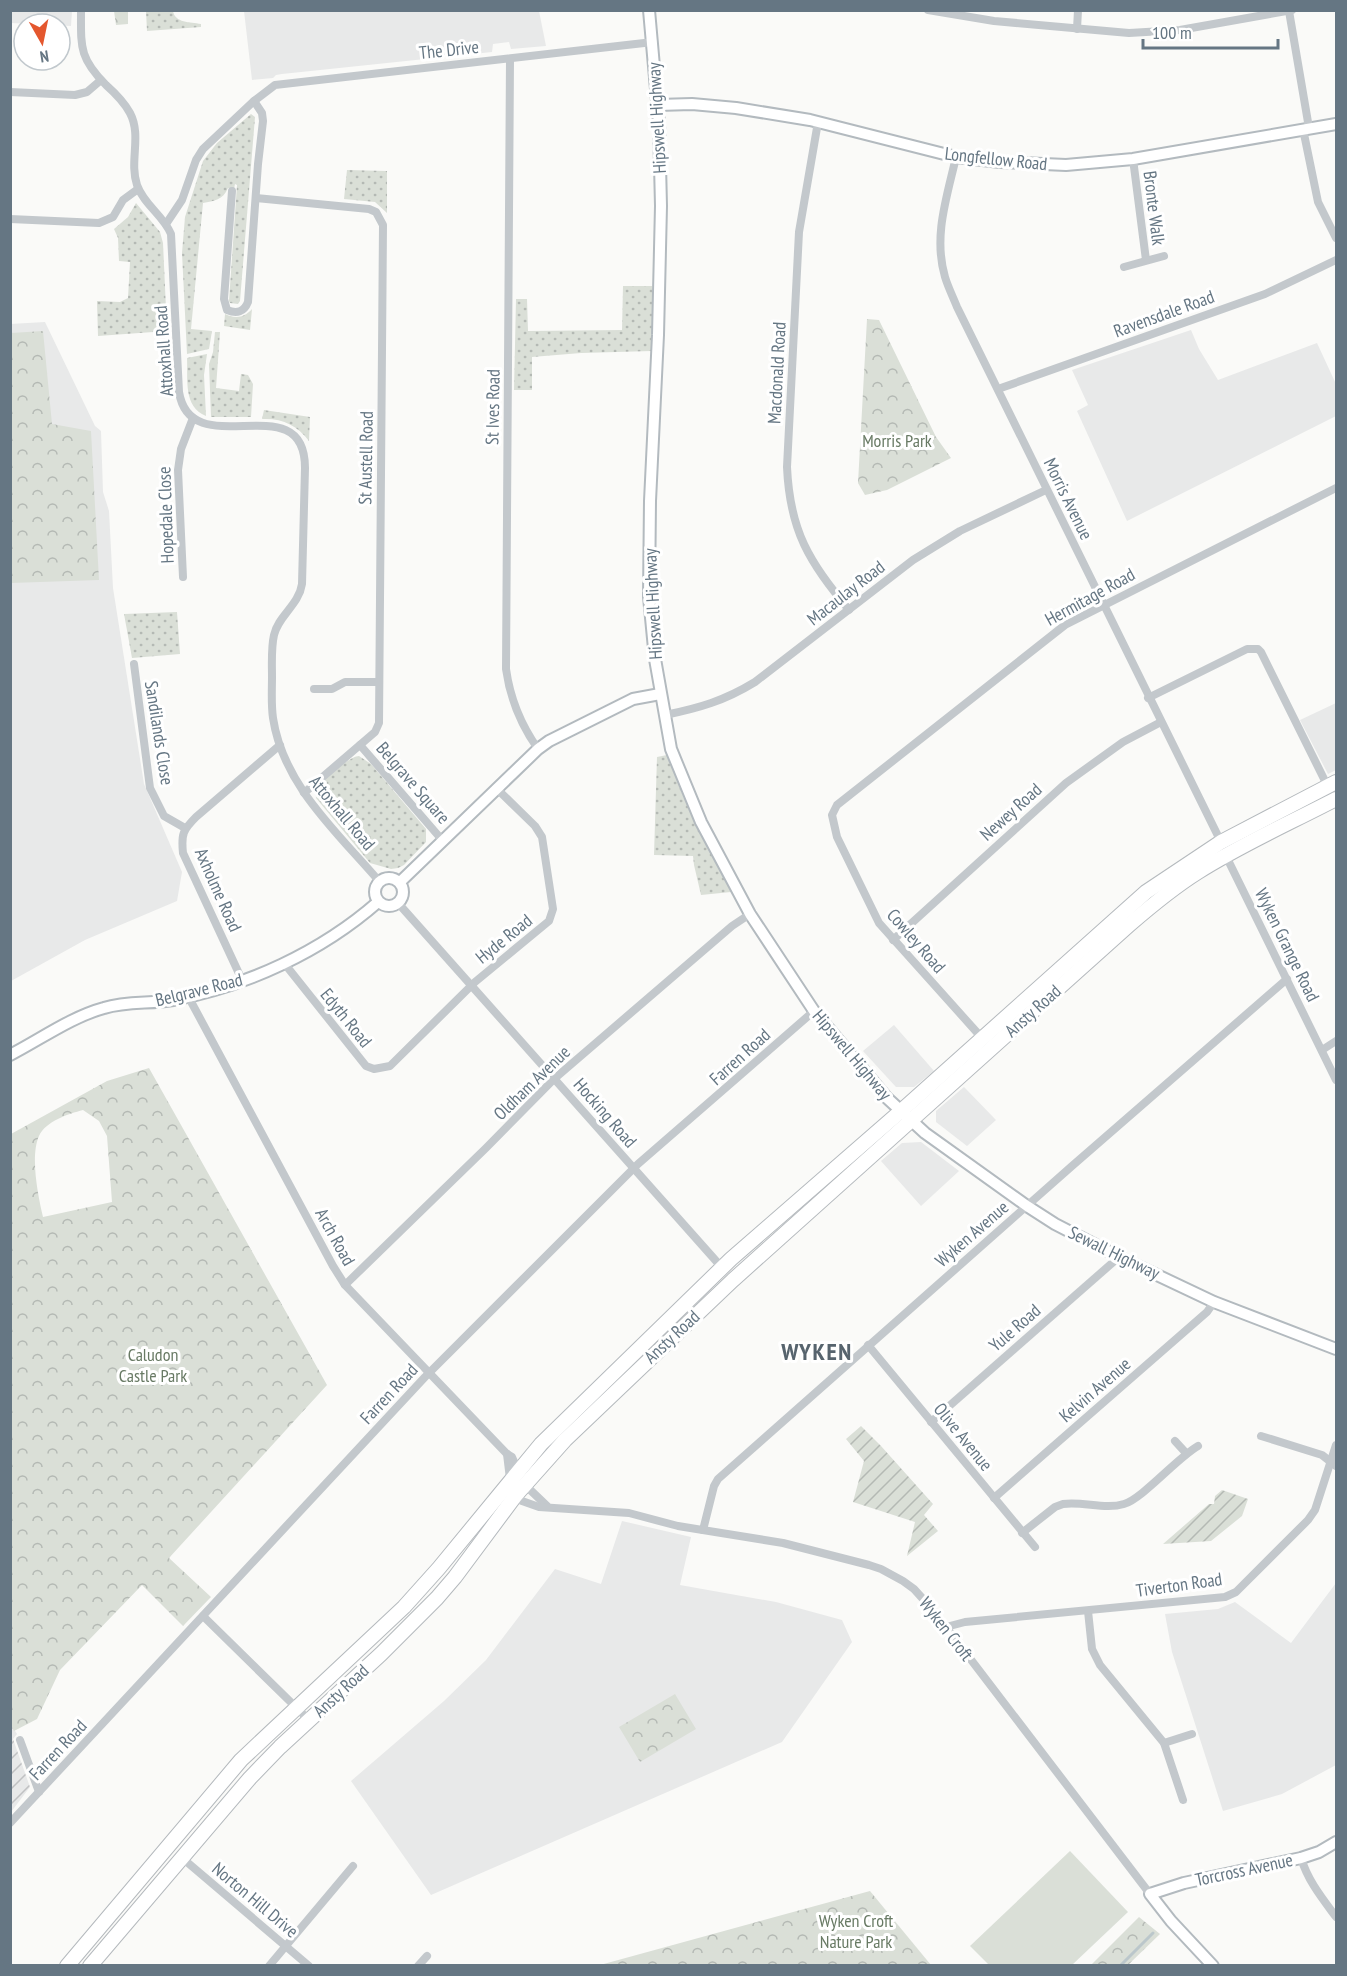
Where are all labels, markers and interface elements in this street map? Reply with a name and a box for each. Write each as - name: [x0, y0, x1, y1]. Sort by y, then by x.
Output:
- north arrow: [12, 12, 72, 72]
- scale bar: [1143, 12, 1278, 50]
- text: 100 m: [1152, 21, 1192, 44]
- street label: The Drive: [418, 35, 480, 64]
- text: N: [39, 46, 50, 67]
- street label: Hipswell Highway: [642, 62, 671, 174]
- street label: Longfellow Road: [944, 142, 1048, 175]
- street label: Bronte Walk: [1139, 169, 1170, 246]
- street label: Ravensdale Road: [1110, 285, 1217, 342]
- street label: Attoxhall Road: [149, 305, 178, 397]
- street label: Macdonald Road: [762, 321, 791, 425]
- street label: St Ives Road: [480, 369, 505, 445]
- street label: St Austell Road: [353, 411, 378, 505]
- park label: Morris Park: [862, 429, 932, 452]
- street label: Morris Avenue: [1039, 454, 1098, 543]
- street label: Hopedale Close: [152, 466, 179, 564]
- street label: Hipswell Highway: [638, 548, 667, 660]
- street label: Macaulay Road: [802, 555, 889, 630]
- street label: Hermitage Road: [1041, 562, 1139, 631]
- street label: Sandilands Close: [140, 679, 179, 787]
- street label: Belgrave Square: [372, 737, 455, 828]
- street label: Attoxhall Road: [304, 770, 380, 855]
- street label: Newey Road: [975, 778, 1046, 845]
- street label: Axholme Road: [190, 844, 247, 935]
- street label: Wyken Grange Road: [1250, 884, 1325, 1005]
- street label: Cowley Road: [882, 904, 951, 978]
- street label: Hyde Road: [471, 909, 537, 968]
- street label: Belgrave Road: [153, 968, 245, 1011]
- street label: Ansty Road: [1000, 979, 1066, 1042]
- street label: Edyth Road: [316, 983, 377, 1052]
- street label: Hipswell Highway: [808, 1005, 897, 1105]
- street label: Farren Road: [704, 1023, 775, 1090]
- street label: Oldham Avenue: [489, 1040, 575, 1125]
- street label: Hocking Road: [569, 1073, 642, 1152]
- street label: Wyken Avenue: [930, 1196, 1013, 1272]
- street label: Arch Road: [310, 1204, 361, 1270]
- street label: Sewall Highway: [1065, 1221, 1164, 1285]
- street label: Yule Road: [984, 1299, 1045, 1356]
- street label: Ansty Road: [639, 1305, 704, 1368]
- district label: WYKEN: [780, 1336, 853, 1367]
- park label: Caludon Castle Park: [119, 1343, 187, 1387]
- street label: Kelvin Avenue: [1054, 1352, 1135, 1427]
- street label: Farren Road: [355, 1359, 422, 1429]
- street label: Olive Avenue: [929, 1398, 998, 1476]
- street label: Tiverton Road: [1134, 1567, 1223, 1602]
- street label: Wyken Croft: [914, 1592, 978, 1665]
- street label: Ansty Road: [308, 1659, 373, 1722]
- street label: Farren Road: [24, 1715, 91, 1785]
- street label: Torcross Avenue: [1193, 1848, 1295, 1891]
- street label: Norton Hill Drive: [207, 1857, 303, 1942]
- park label: Wyken Croft Nature Park: [819, 1909, 893, 1953]

